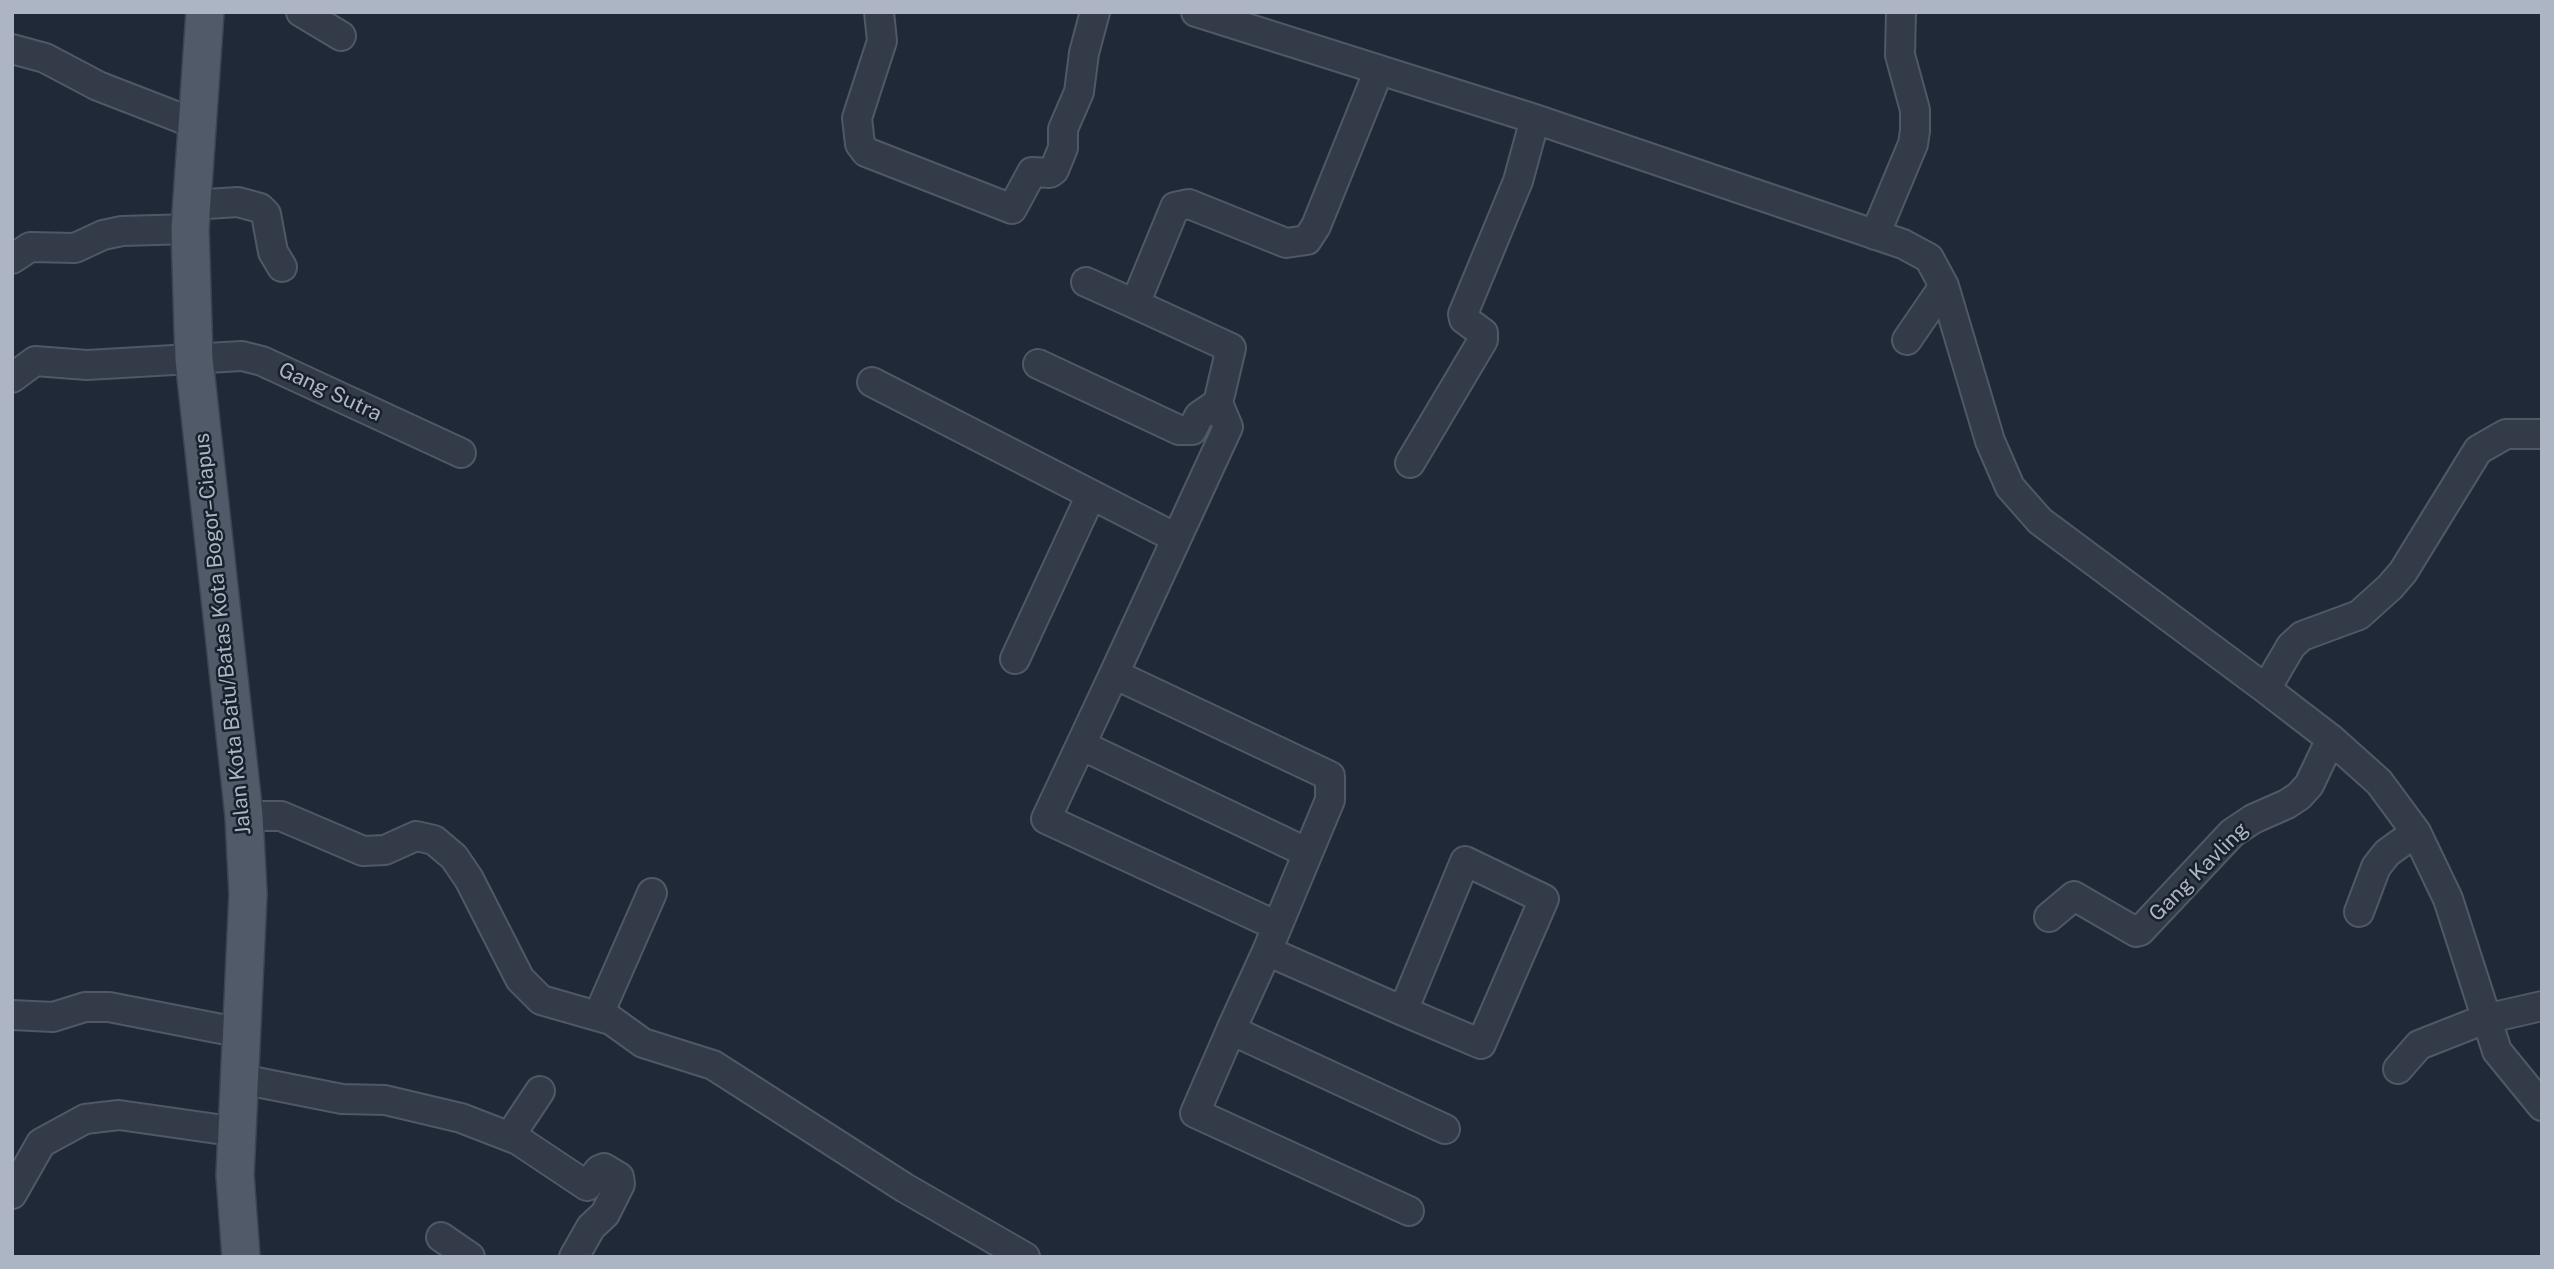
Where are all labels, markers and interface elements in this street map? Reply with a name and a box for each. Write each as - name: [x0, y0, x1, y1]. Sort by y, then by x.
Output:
- street label: Gang Sutra: [274, 357, 386, 427]
- street label: Jalan Kota Batu/Batas Kota Bogor–Ciapus: [189, 432, 257, 836]
- street label: Gang Kavling: [2144, 817, 2254, 927]

